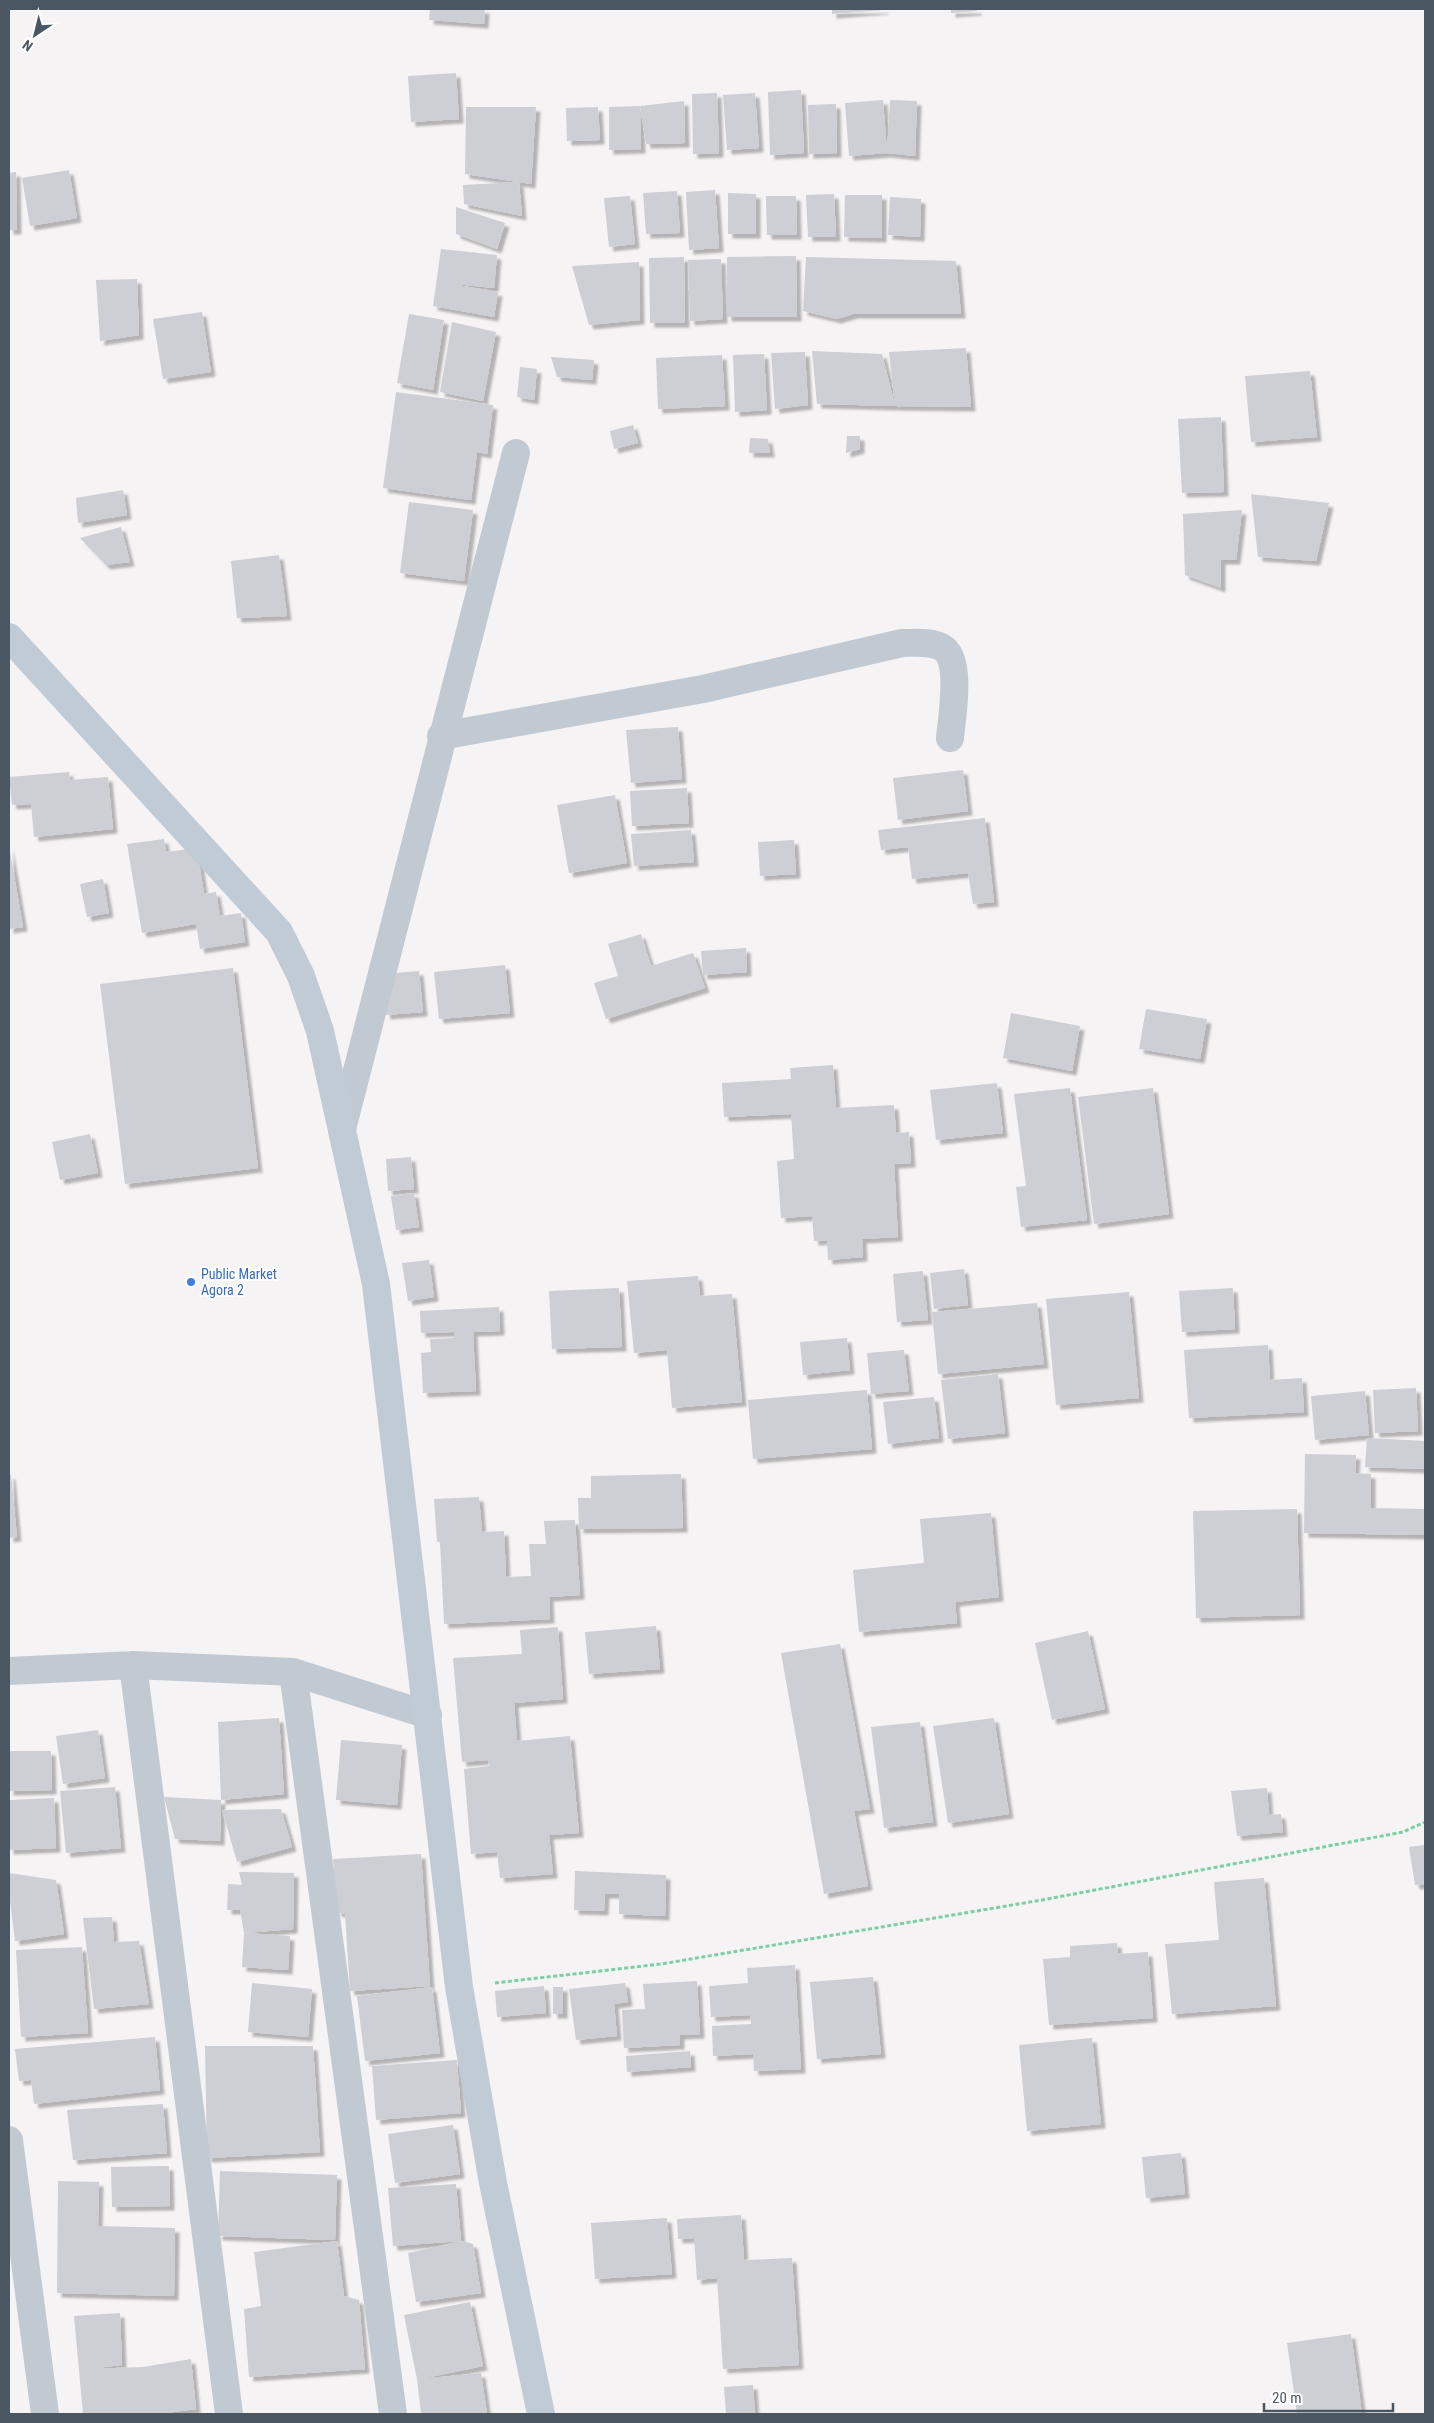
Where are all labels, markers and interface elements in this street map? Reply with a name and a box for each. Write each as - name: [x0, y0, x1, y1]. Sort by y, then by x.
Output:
- north arrow: [10, 10, 60, 60]
- text: N: [19, 37, 36, 55]
- place label: Public Market Agora 2: [201, 1266, 277, 1298]
- marker: Public Market Agora 2: [185, 1276, 197, 1288]
- scale bar: [1264, 2380, 1393, 2412]
- text: 20 m: [1272, 2389, 1302, 2407]

